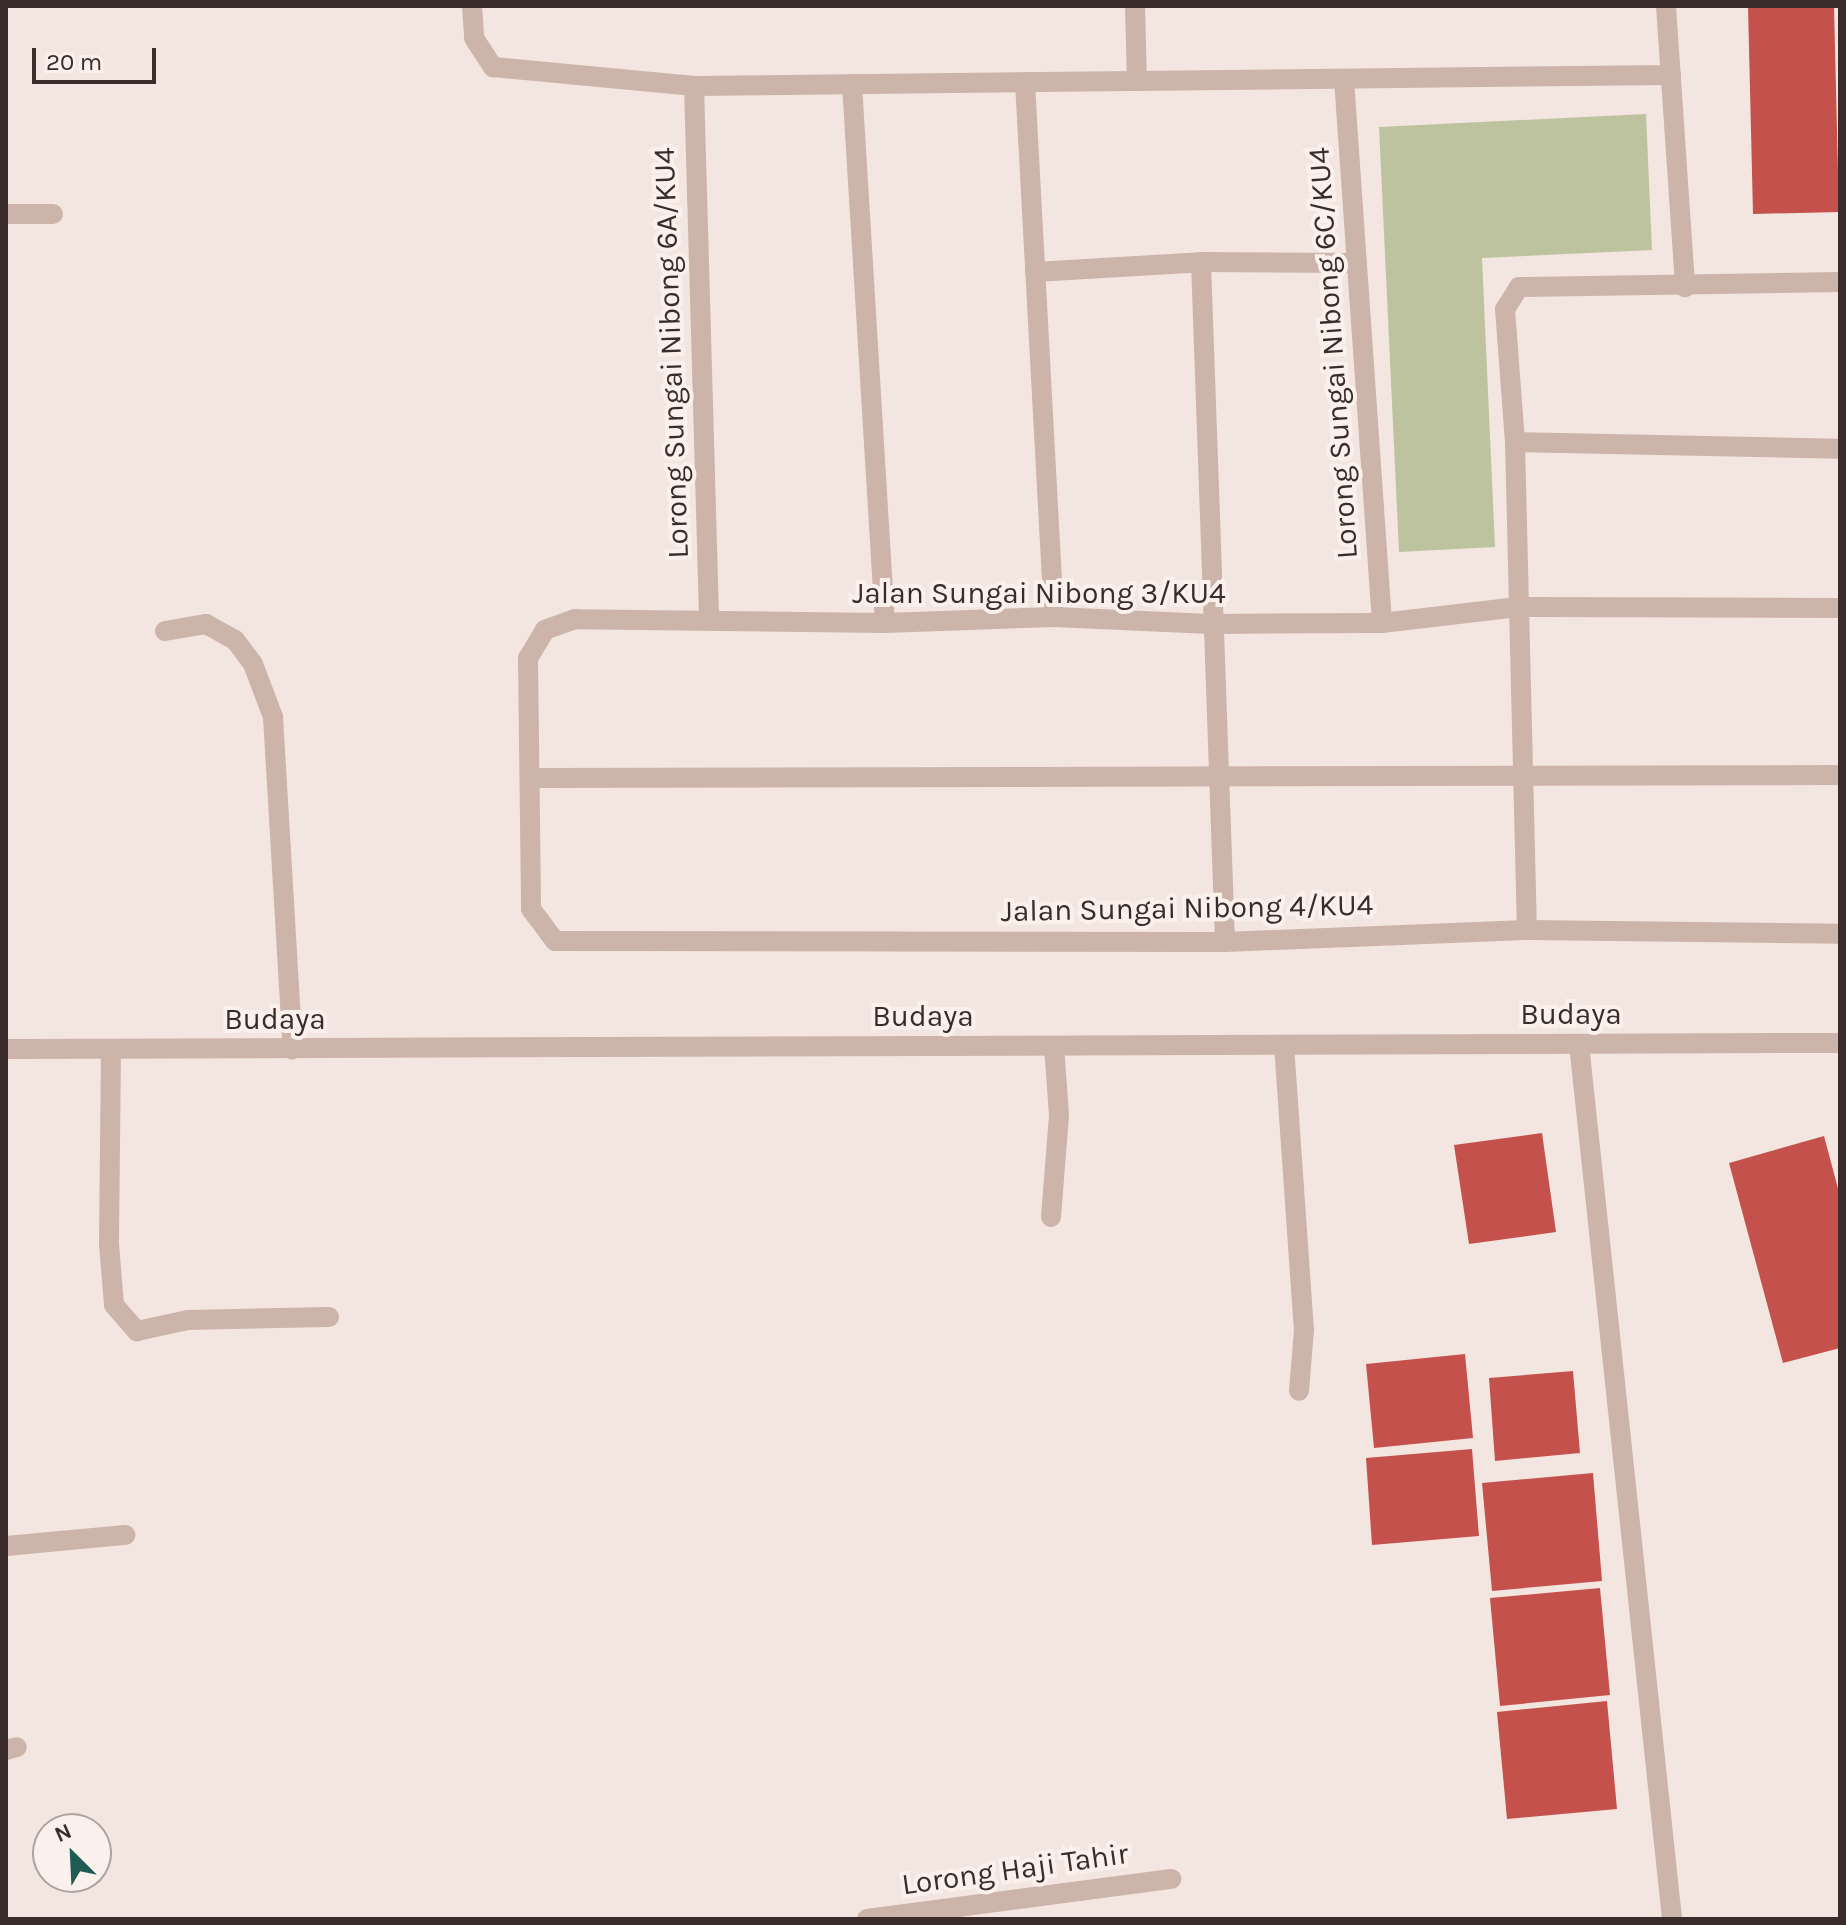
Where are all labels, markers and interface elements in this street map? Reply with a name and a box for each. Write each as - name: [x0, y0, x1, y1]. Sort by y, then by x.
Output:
- scale bar: [36, 32, 160, 82]
- text: 20 m: [46, 48, 102, 76]
- street label: Lorong Sungai Nibong 6C/KU4: [1301, 146, 1365, 560]
- street label: Lorong Sungai Nibong 6A/KU4: [646, 147, 696, 559]
- street label: Jalan Sungai Nibong 3/KU4: [852, 575, 1226, 611]
- street label: Jalan Sungai Nibong 4/KU4: [1000, 887, 1374, 929]
- street label: Budaya: [1520, 996, 1622, 1032]
- street label: Budaya: [872, 998, 974, 1034]
- street label: Budaya: [224, 1001, 326, 1037]
- north arrow: [32, 1813, 112, 1893]
- text: N: [51, 1818, 76, 1848]
- street label: Lorong Haji Tahir: [899, 1835, 1131, 1903]

